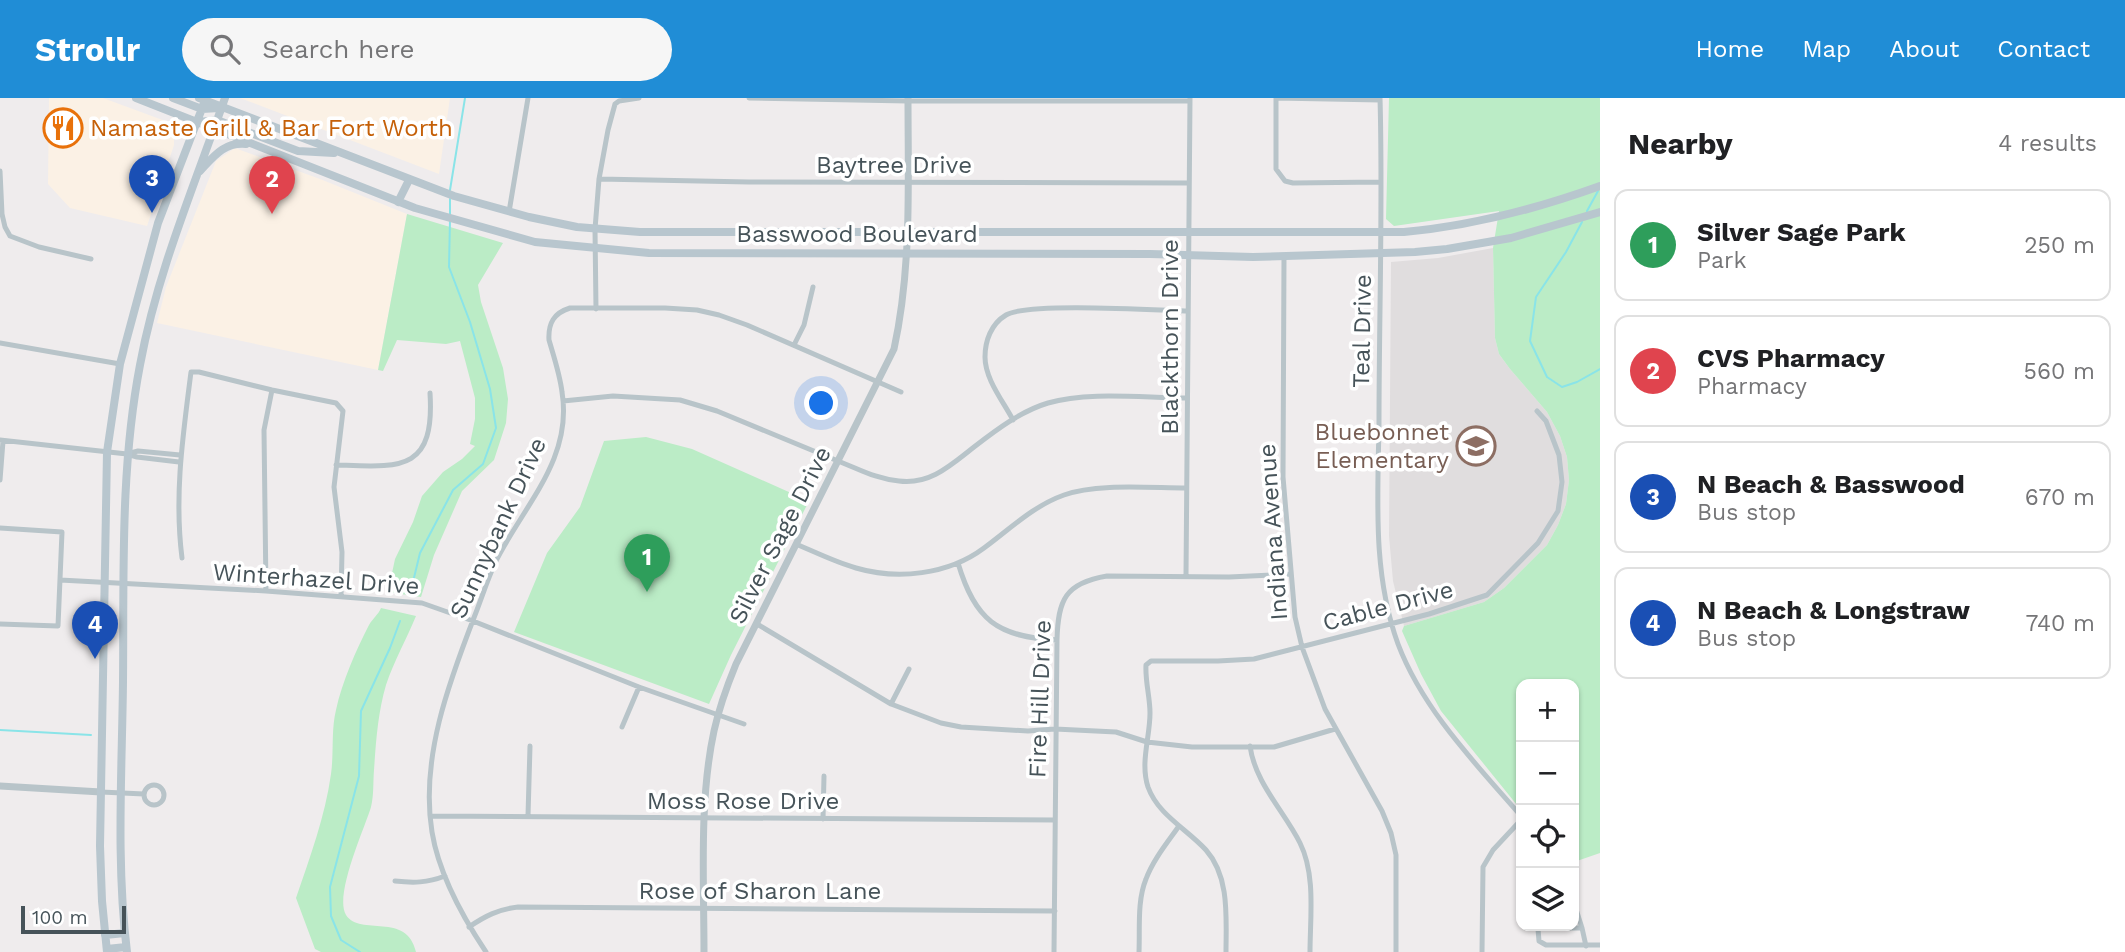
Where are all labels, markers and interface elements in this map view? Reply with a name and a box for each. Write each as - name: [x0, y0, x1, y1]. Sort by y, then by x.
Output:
- search box: [182, 18, 672, 81]
- text: Strollr: [35, 30, 140, 69]
- icon: search: [206, 30, 244, 68]
- text: Search here: [262, 34, 415, 64]
- text: Home: [1696, 35, 1764, 63]
- text: Map: [1802, 35, 1851, 63]
- text: About: [1889, 35, 1959, 63]
- text: Contact: [1997, 35, 2090, 63]
- restaurant icon: Namaste Grill & Bar Fort Worth: [42, 107, 84, 149]
- place label: Namaste Grill & Bar Fort Worth: [90, 114, 453, 142]
- text: Nearby: [1628, 126, 1733, 161]
- text: 4 results: [1998, 130, 2097, 157]
- street label: Baytree Drive: [816, 151, 972, 179]
- pin: 3: [129, 155, 175, 213]
- pin: 2: [249, 156, 295, 214]
- text: Silver Sage Park: [1697, 217, 1906, 247]
- street label: Basswood Boulevard: [736, 220, 978, 248]
- text: 1: [1648, 232, 1658, 259]
- text: 250 m: [2024, 232, 2095, 259]
- street label: Blackthorn Drive: [1156, 239, 1184, 435]
- text: Park: [1697, 247, 1746, 274]
- street label: Teal Drive: [1347, 274, 1377, 388]
- text: CVS Pharmacy: [1697, 343, 1885, 373]
- text: 2: [1646, 358, 1660, 385]
- text: 560 m: [2024, 358, 2095, 385]
- text: Pharmacy: [1697, 373, 1807, 400]
- your location: [804, 386, 838, 420]
- place label: Bluebonnet Elementary: [1315, 418, 1450, 474]
- school or university icon: Bluebonnet Elementary: [1455, 425, 1497, 467]
- street label: Sunnybank Drive: [444, 433, 552, 623]
- street label: Silver Sage Drive: [723, 442, 837, 628]
- street label: Indiana Avenue: [1253, 443, 1293, 621]
- text: N Beach & Basswood: [1697, 469, 1965, 499]
- text: 3: [1646, 484, 1660, 511]
- text: 670 m: [2025, 484, 2095, 511]
- text: Bus stop: [1697, 499, 1796, 526]
- pin: 1: [624, 534, 670, 592]
- street label: Winterhazel Drive: [212, 558, 420, 600]
- street label: Cable Drive: [1320, 575, 1456, 637]
- text: N Beach & Longstraw: [1697, 595, 1970, 625]
- pin: 4: [72, 601, 118, 659]
- text: 4: [1646, 610, 1660, 637]
- text: 740 m: [2026, 610, 2095, 637]
- street label: Fire Hill Drive: [1023, 619, 1057, 779]
- text: Bus stop: [1697, 625, 1796, 652]
- map controls: [1516, 679, 1579, 931]
- button: +: [1516, 679, 1579, 742]
- button: −: [1516, 742, 1579, 805]
- street label: Moss Rose Drive: [647, 787, 839, 815]
- button: locate: [1516, 805, 1579, 868]
- button: layers: [1516, 868, 1579, 931]
- street label: Rose of Sharon Lane: [639, 877, 881, 905]
- scale bar: [21, 903, 126, 935]
- text: 100 m: [32, 906, 88, 929]

